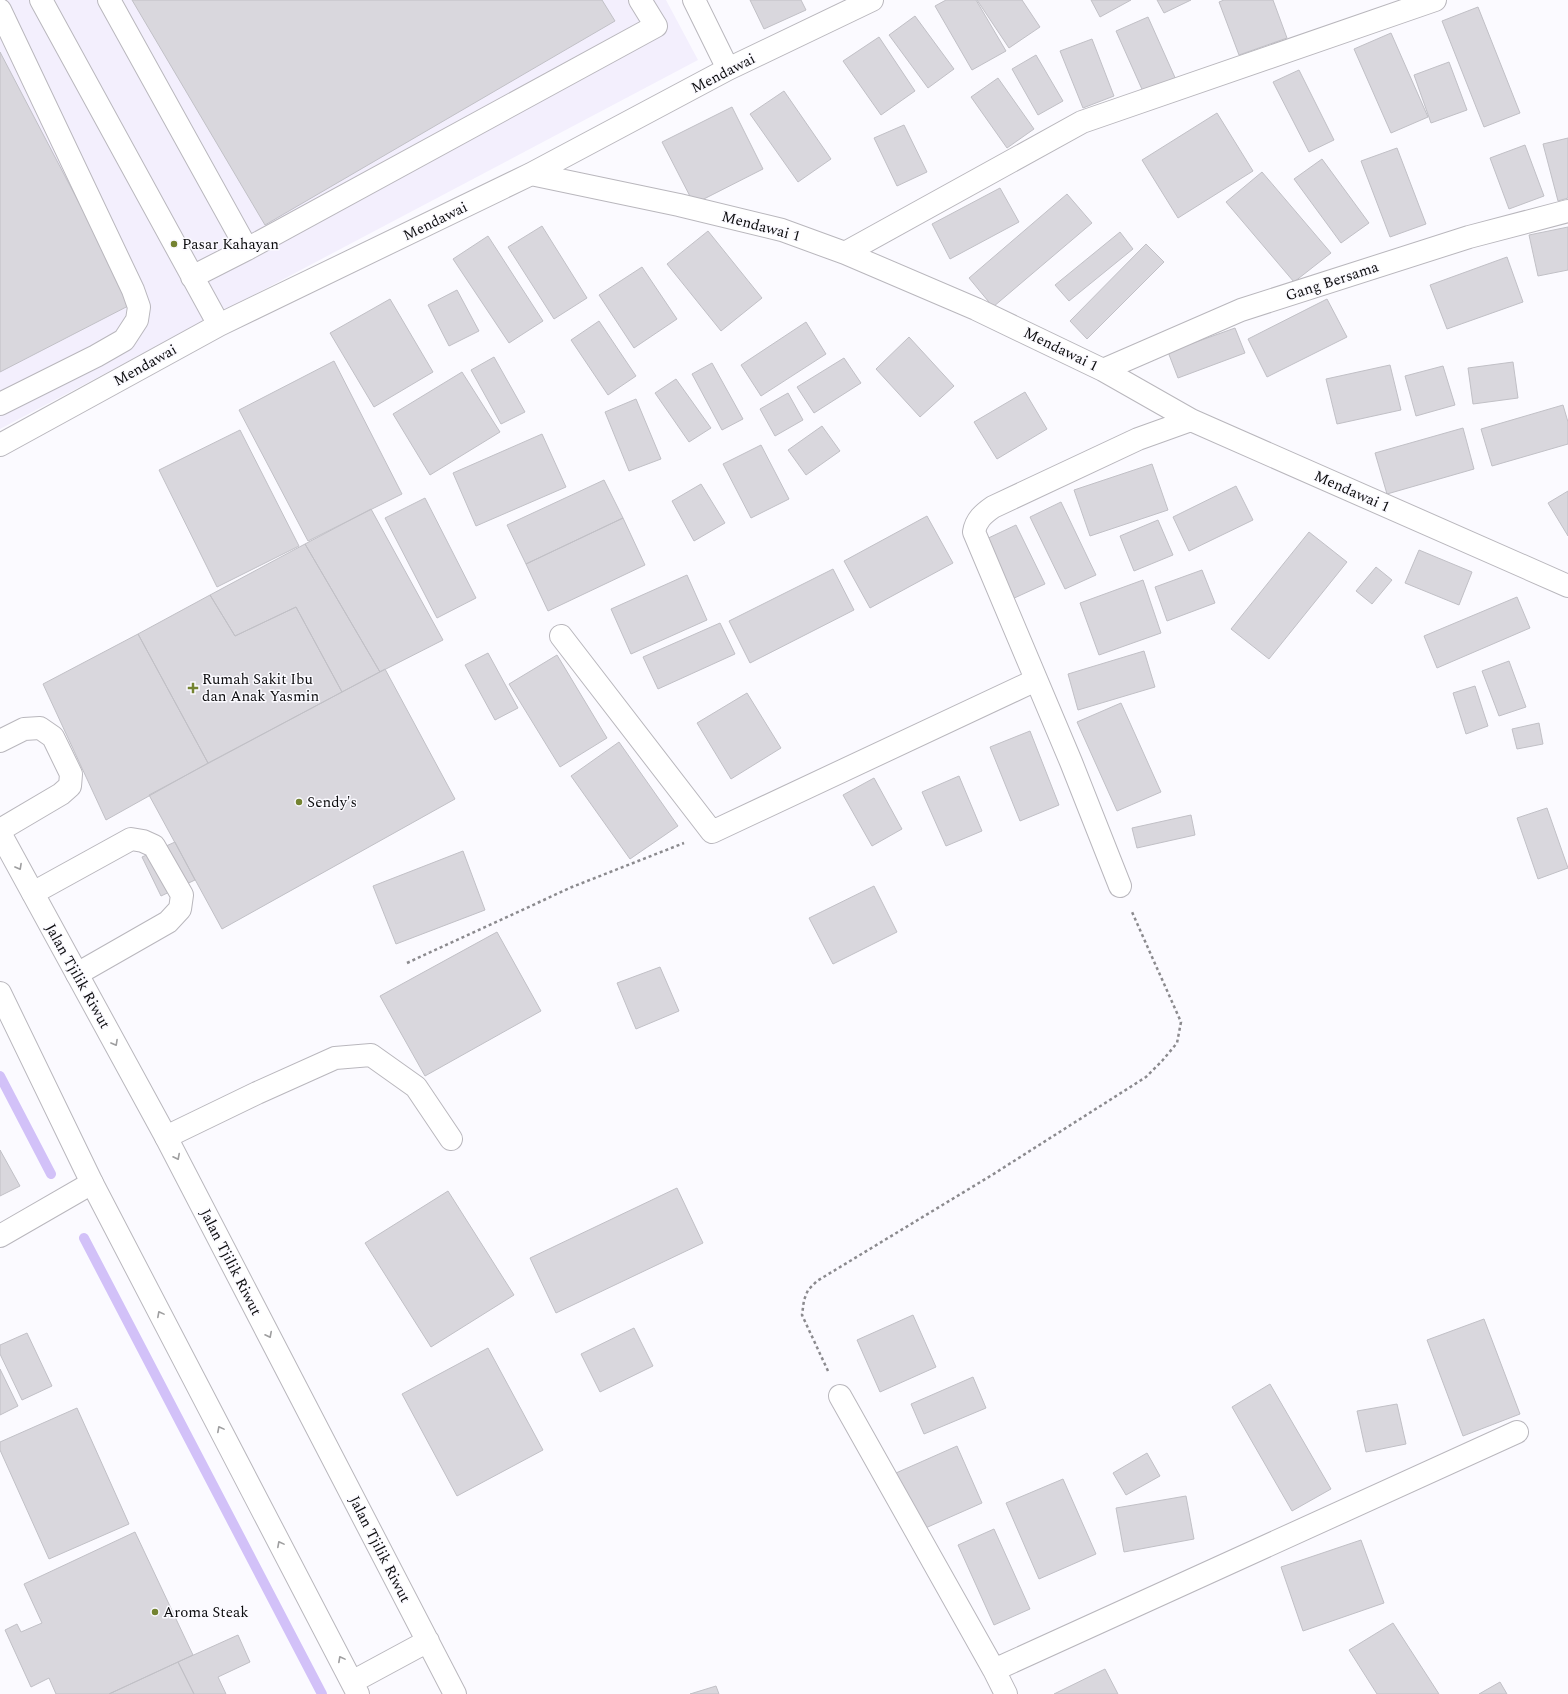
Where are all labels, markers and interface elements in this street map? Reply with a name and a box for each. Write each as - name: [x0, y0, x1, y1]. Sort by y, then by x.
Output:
- street label: Mendawai: [687, 47, 759, 99]
- street label: Mendawai: [399, 196, 471, 247]
- street label: Mendawai 1: [719, 205, 803, 248]
- place label: Pasar Kahayan: [182, 233, 279, 256]
- marker: Pasar Kahayan: [169, 239, 179, 249]
- street label: Gang Bersama: [1283, 255, 1382, 307]
- street label: Mendawai 1: [1019, 321, 1102, 377]
- street label: Mendawai: [109, 339, 181, 392]
- street label: Mendawai 1: [1310, 465, 1393, 518]
- place label: Rumah Sakit Ibu dan Anak Yasmin: [202, 668, 320, 708]
- marker: Rumah Sakit Ibu dan Anak Yasmin: [187, 682, 199, 694]
- place label: Sendy's: [307, 791, 357, 814]
- marker: Sendy's: [294, 797, 304, 807]
- one-way arrow: [14, 863, 21, 870]
- street label: Jalan Tjilik Riwut: [39, 919, 116, 1033]
- one-way arrow: [110, 1039, 117, 1046]
- one-way arrow: [172, 1153, 179, 1160]
- street label: Jalan Tjilik Riwut: [194, 1205, 267, 1320]
- one-way arrow: [157, 1310, 165, 1318]
- one-way arrow: [264, 1330, 272, 1338]
- one-way arrow: [217, 1426, 225, 1433]
- street label: Jalan Tjilik Riwut: [343, 1492, 416, 1607]
- one-way arrow: [278, 1541, 285, 1548]
- place label: Aroma Steak: [163, 1601, 249, 1624]
- marker: Aroma Steak: [150, 1607, 160, 1617]
- one-way arrow: [338, 1656, 345, 1663]

